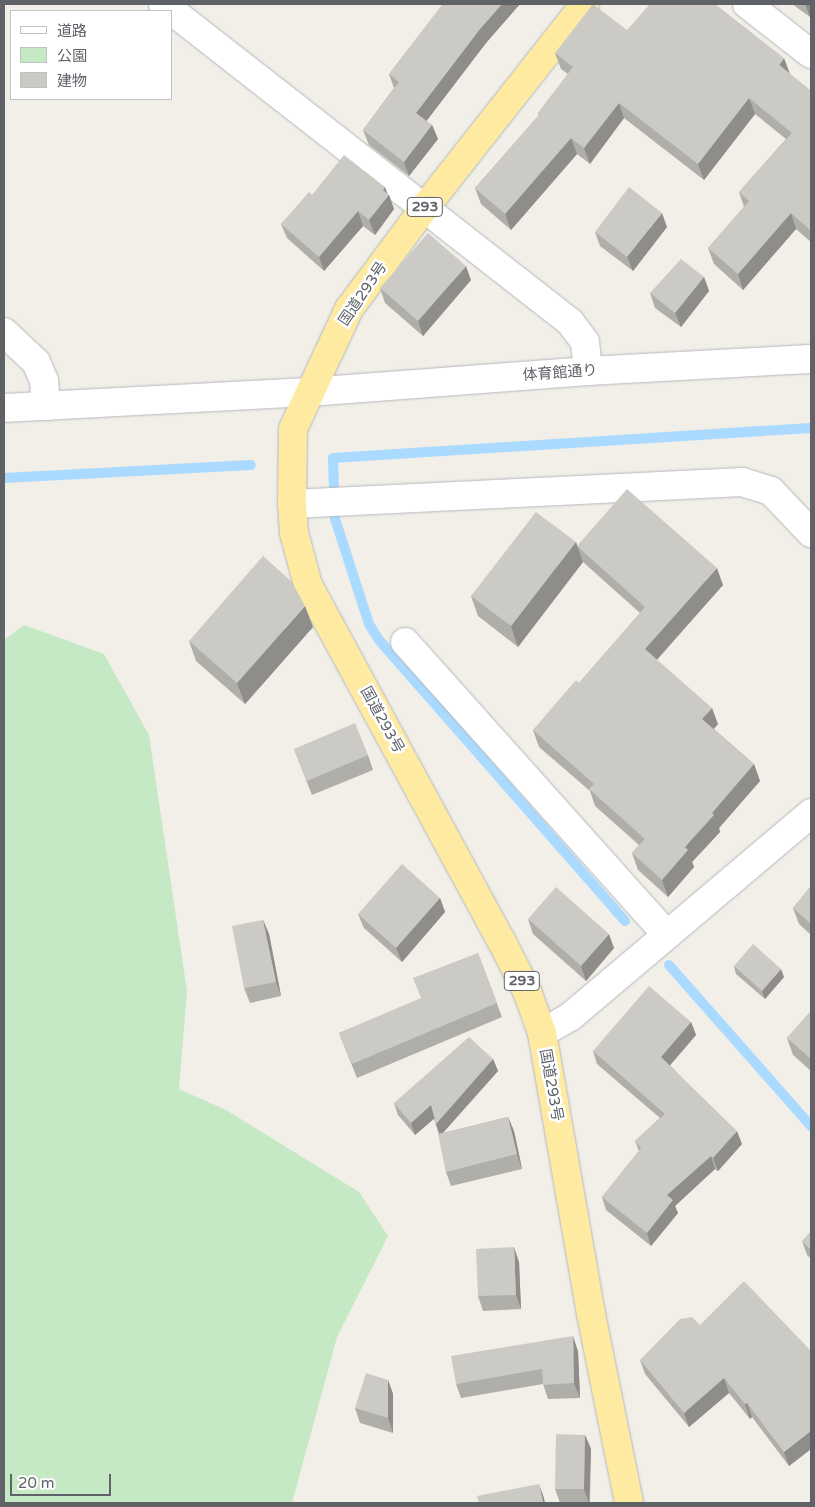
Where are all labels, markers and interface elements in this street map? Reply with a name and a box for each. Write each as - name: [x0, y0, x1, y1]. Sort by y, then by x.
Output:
- legend: [10, 10, 172, 100]
- text: 道路: [57, 22, 87, 40]
- text: 公園: [57, 47, 87, 65]
- text: 建物: [57, 72, 87, 90]
- road number: 293: [406, 196, 444, 218]
- street label: 国道293号: [335, 259, 391, 329]
- street label: 体育館通り: [522, 361, 598, 385]
- street label: 国道293号: [356, 684, 408, 756]
- road number: 293: [503, 969, 541, 992]
- street label: 国道293号: [536, 1047, 566, 1123]
- scale bar: [12, 1464, 114, 1496]
- text: 20 m: [18, 1474, 55, 1492]

